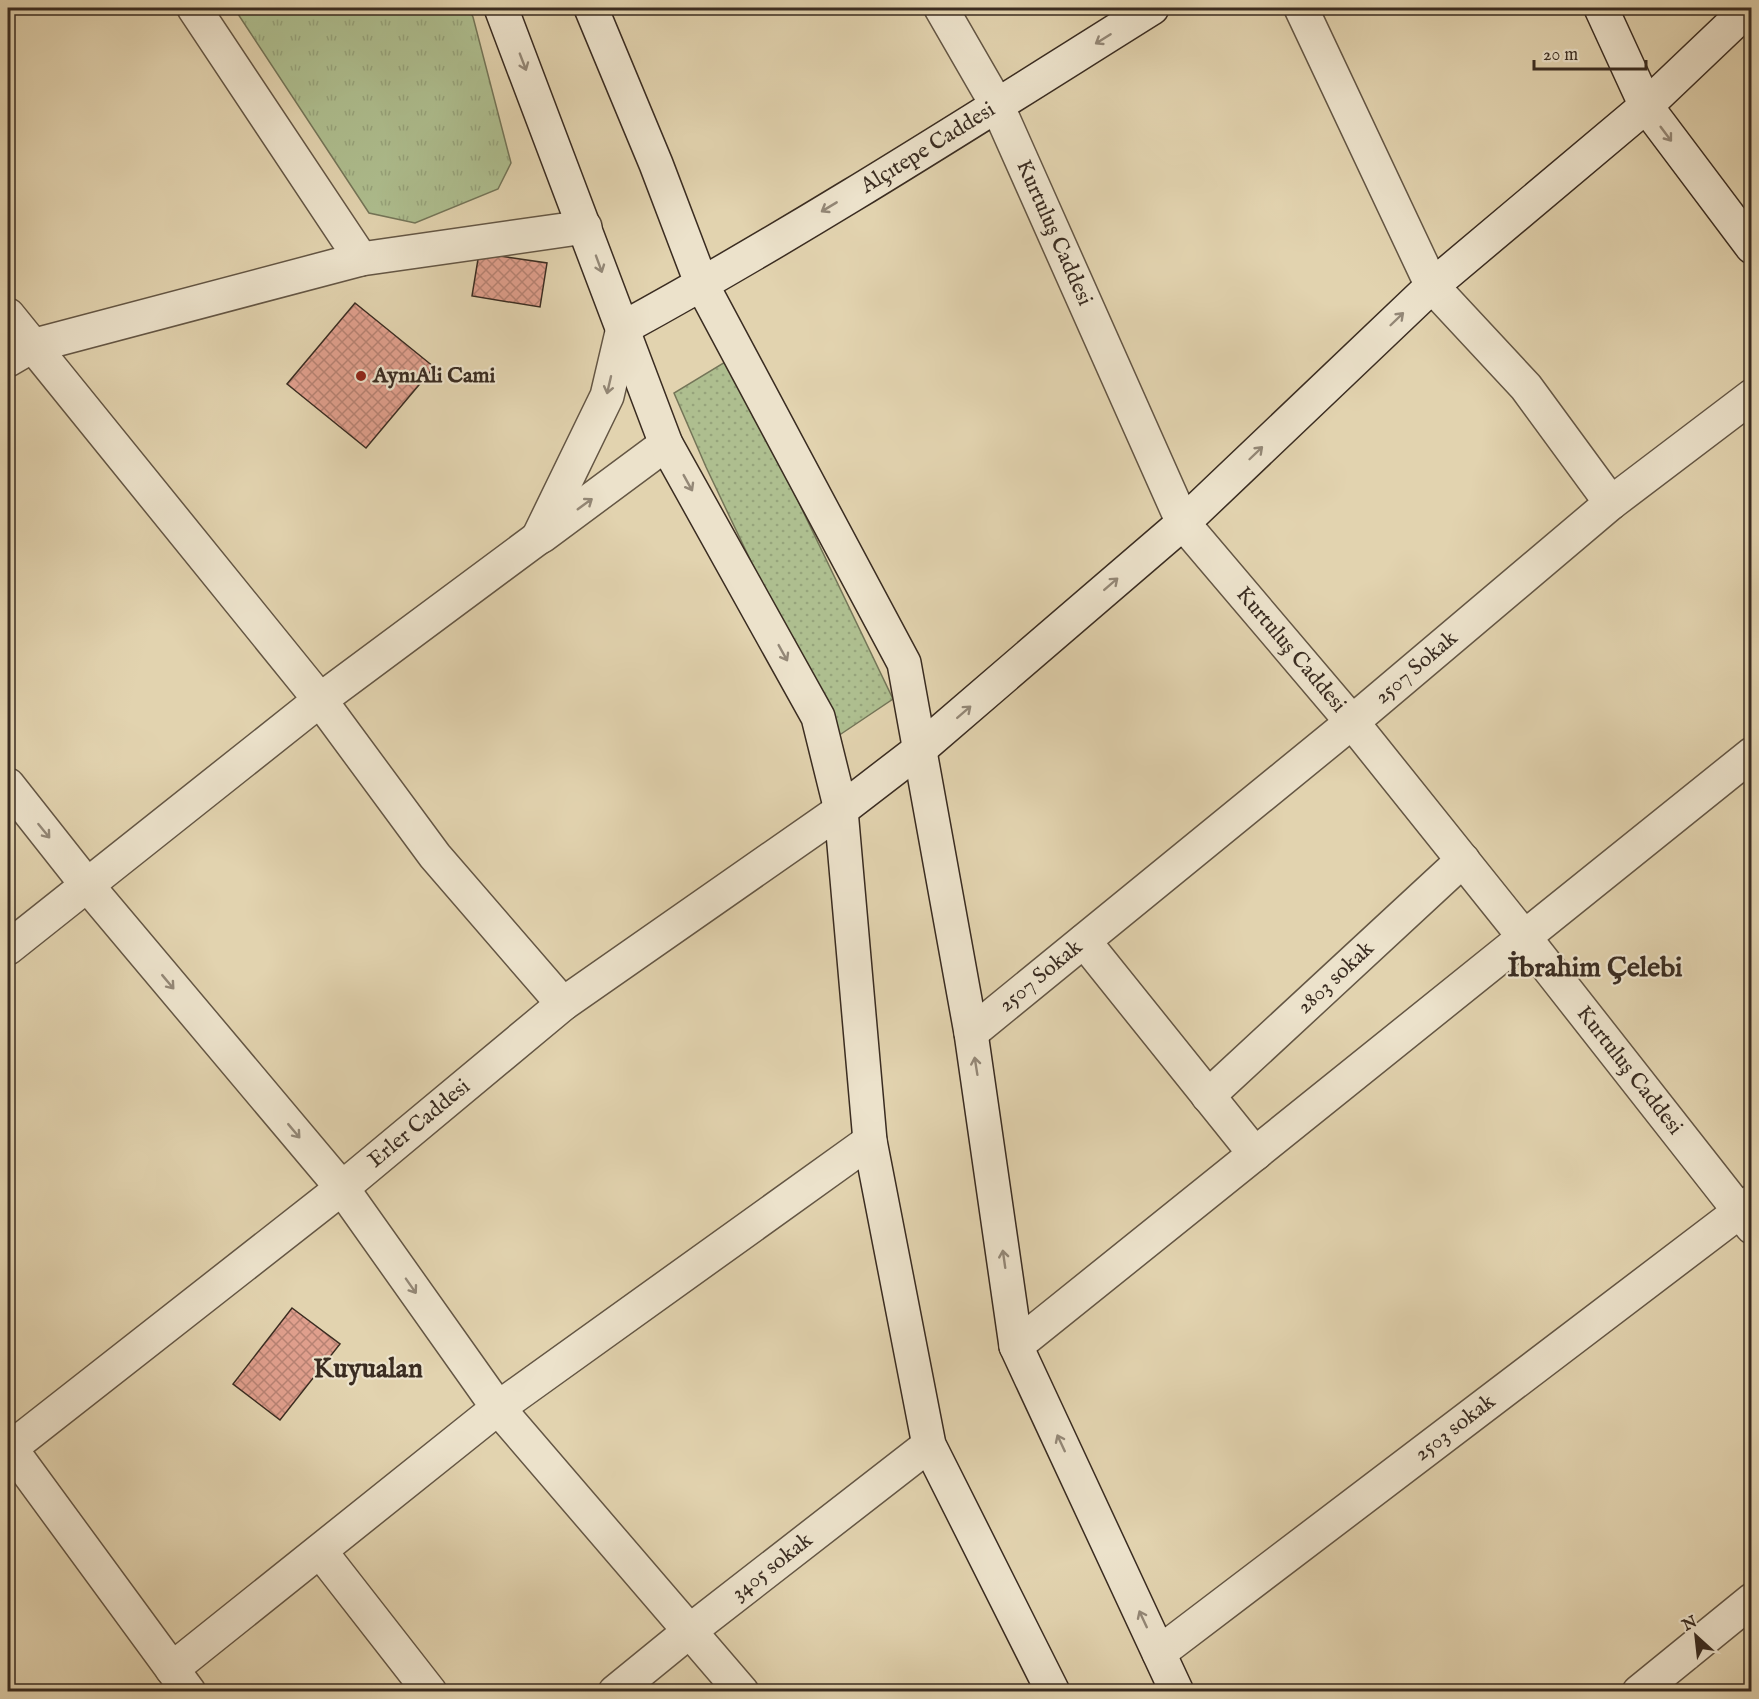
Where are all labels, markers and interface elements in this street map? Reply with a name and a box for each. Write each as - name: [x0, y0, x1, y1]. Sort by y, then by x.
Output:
- one-way arrow: [1094, 32, 1111, 45]
- scale bar: [1534, 33, 1646, 71]
- text: 20 m: [1543, 44, 1578, 67]
- one-way arrow: [518, 52, 529, 70]
- street label: Alçıtepe Caddesi: [855, 96, 1001, 201]
- one-way arrow: [1660, 125, 1672, 141]
- street label: Kurtuluş Caddesi: [1009, 156, 1099, 310]
- one-way arrow: [821, 202, 838, 214]
- one-way arrow: [594, 254, 605, 273]
- one-way arrow: [1390, 312, 1405, 326]
- place label: AynıAli Cami: [372, 362, 496, 390]
- marker: AynıAli Cami: [354, 369, 368, 383]
- one-way arrow: [603, 375, 615, 394]
- one-way arrow: [1248, 446, 1263, 461]
- one-way arrow: [682, 474, 694, 491]
- one-way arrow: [577, 498, 593, 510]
- one-way arrow: [1103, 577, 1118, 591]
- street label: Kurtuluş Caddesi: [1229, 581, 1352, 719]
- street label: 2507 Sokak: [1369, 624, 1464, 711]
- one-way arrow: [778, 644, 789, 662]
- one-way arrow: [956, 705, 972, 718]
- one-way arrow: [37, 823, 50, 839]
- street label: 2507 Sokak: [993, 933, 1089, 1019]
- street label: 2803 sokak: [1291, 935, 1380, 1020]
- district label: İbrahim Çelebi: [1507, 950, 1683, 986]
- one-way arrow: [161, 973, 174, 989]
- street label: Kurtuluş Caddesi: [1570, 1000, 1689, 1141]
- one-way arrow: [970, 1056, 981, 1076]
- street label: Erler Caddesi: [362, 1073, 476, 1174]
- one-way arrow: [287, 1123, 301, 1138]
- one-way arrow: [998, 1249, 1009, 1269]
- one-way arrow: [405, 1277, 417, 1294]
- district label: Kuyualan: [313, 1352, 423, 1387]
- street label: 2503 sokak: [1409, 1388, 1501, 1468]
- one-way arrow: [1054, 1434, 1066, 1452]
- street label: 3405 sokak: [726, 1526, 819, 1607]
- north arrow: [1666, 1606, 1726, 1666]
- one-way arrow: [1137, 1611, 1149, 1629]
- text: N: [1678, 1612, 1701, 1637]

